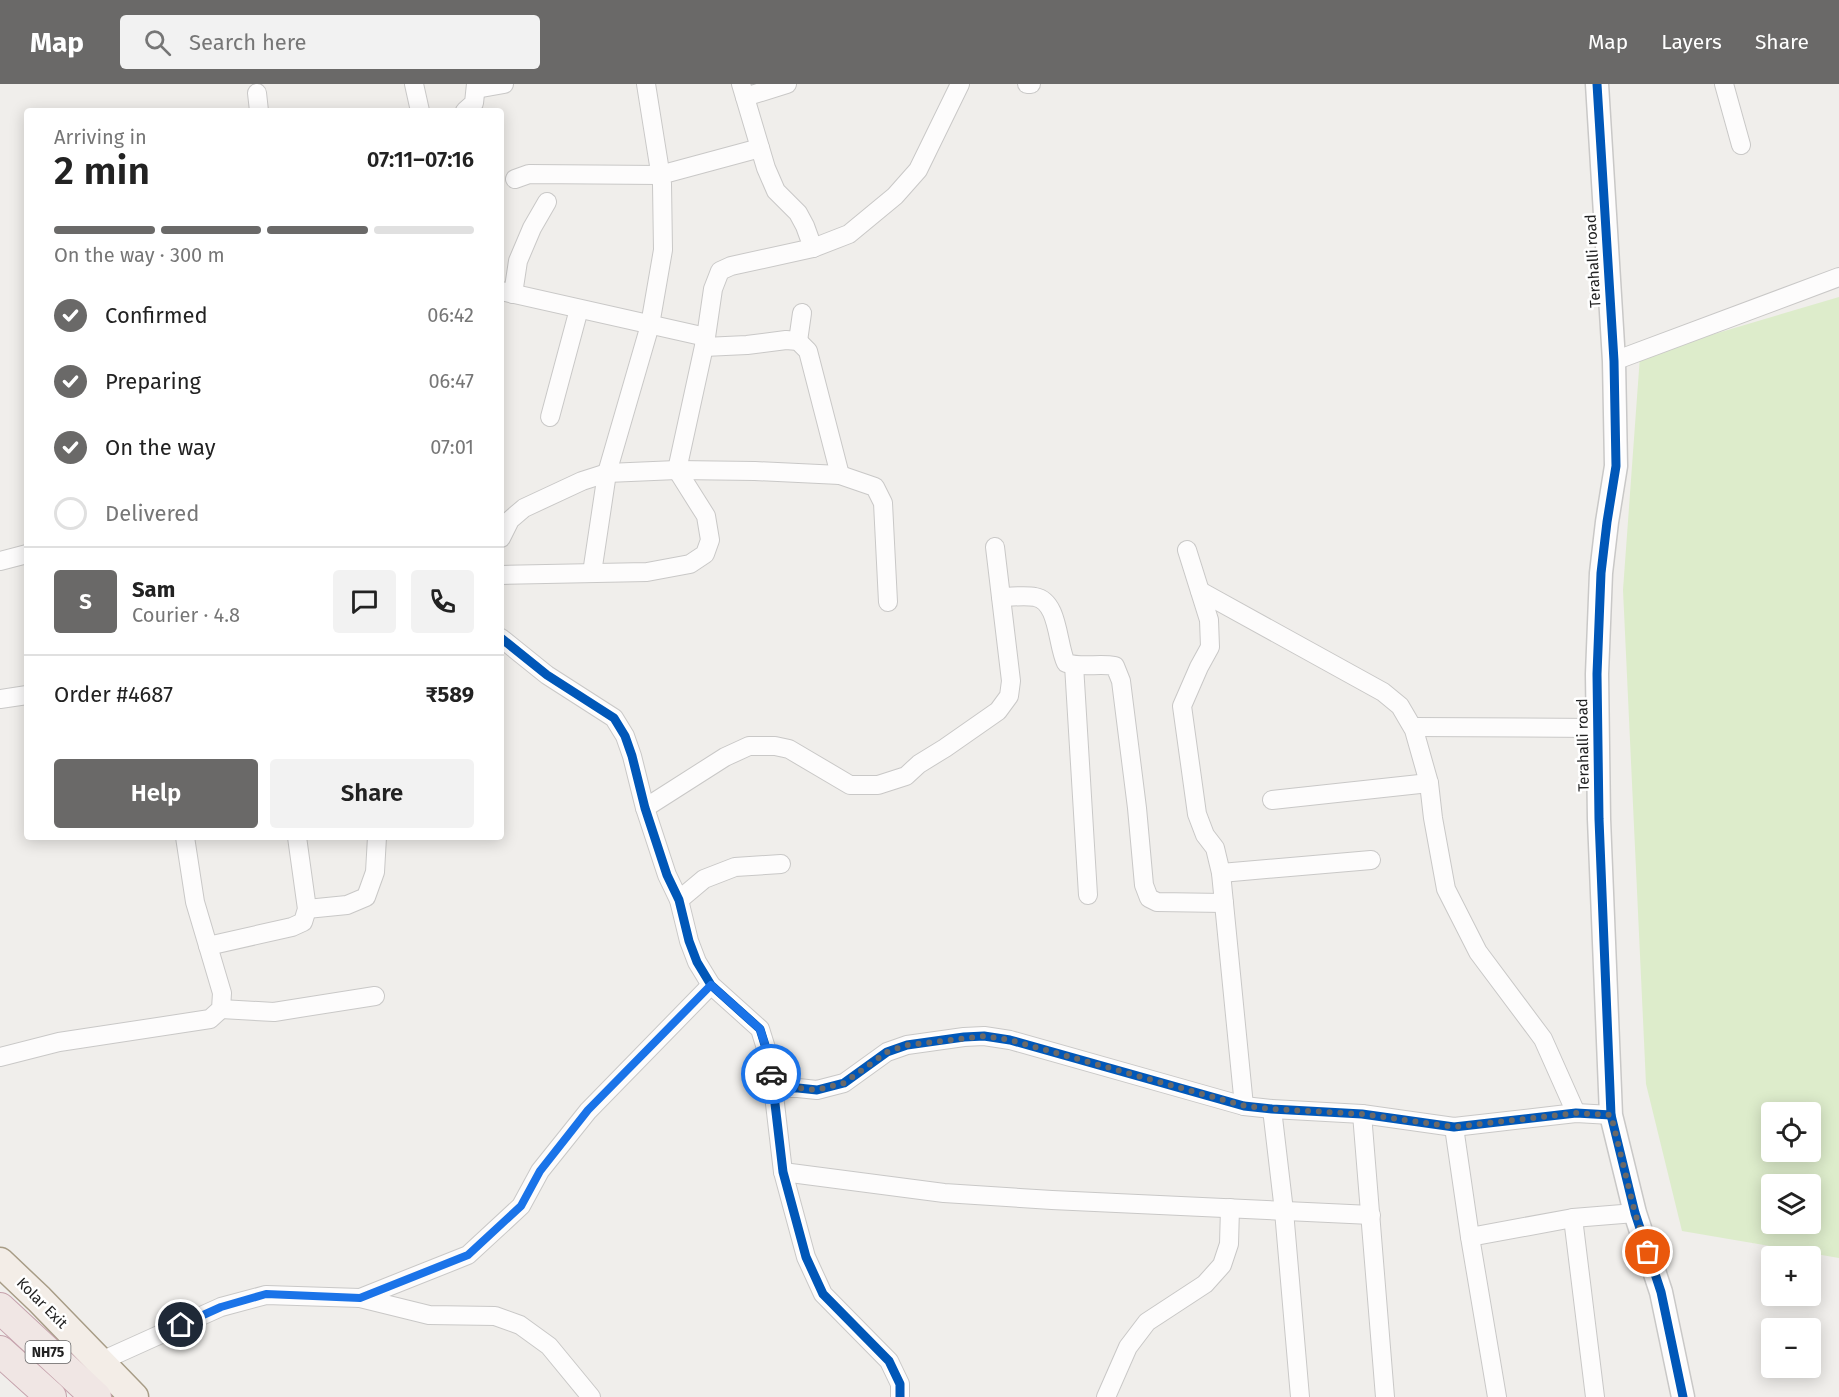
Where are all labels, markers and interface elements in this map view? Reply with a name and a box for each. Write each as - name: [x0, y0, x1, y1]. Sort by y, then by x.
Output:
- search box: [120, 15, 540, 69]
- text: Map: [30, 26, 84, 59]
- icon: search: [141, 26, 174, 59]
- text: Search here: [189, 29, 307, 56]
- text: Map: [1588, 29, 1628, 55]
- text: Layers: [1661, 29, 1722, 55]
- text: Share: [1755, 29, 1809, 55]
- text: Arriving in: [54, 125, 147, 149]
- text: 07:11–07:16: [367, 146, 474, 173]
- text: 2 min: [54, 148, 150, 194]
- street label: Terahalli road: [1582, 214, 1604, 308]
- text: On the way · 300 m: [54, 243, 225, 267]
- icon: check: [54, 299, 87, 332]
- text: Confirmed: [105, 302, 208, 329]
- text: 06:42: [427, 303, 474, 327]
- icon: check: [54, 365, 87, 398]
- text: Preparing: [105, 368, 201, 395]
- text: 06:47: [428, 369, 474, 393]
- icon: check: [54, 431, 87, 464]
- text: On the way: [105, 434, 216, 461]
- text: 07:01: [430, 435, 474, 459]
- text: Delivered: [105, 500, 200, 527]
- button: chat: [333, 570, 396, 633]
- button: phone: [411, 570, 474, 633]
- text: Sam: [132, 576, 175, 603]
- text: S: [79, 588, 92, 615]
- text: Courier · 4.8: [132, 603, 240, 627]
- text: Order #4687: [54, 681, 173, 708]
- text: ₹589: [426, 681, 474, 708]
- street label: Terahalli road: [1573, 698, 1593, 792]
- button: Help: [54, 759, 258, 828]
- button: Share: [270, 759, 474, 828]
- courier: [741, 1044, 801, 1104]
- icon: car: [755, 1058, 788, 1091]
- map controls: [1761, 1102, 1821, 1378]
- button: locate: [1761, 1102, 1821, 1162]
- button: layers: [1761, 1174, 1821, 1234]
- pin: [1622, 1226, 1673, 1277]
- icon: bag: [1631, 1235, 1664, 1268]
- button: +: [1761, 1246, 1821, 1306]
- street label: Kolar Exit: [13, 1274, 72, 1333]
- pin: [155, 1299, 206, 1350]
- icon: home: [164, 1308, 197, 1341]
- button: −: [1761, 1318, 1821, 1378]
- road number: NH75: [26, 1341, 70, 1363]

